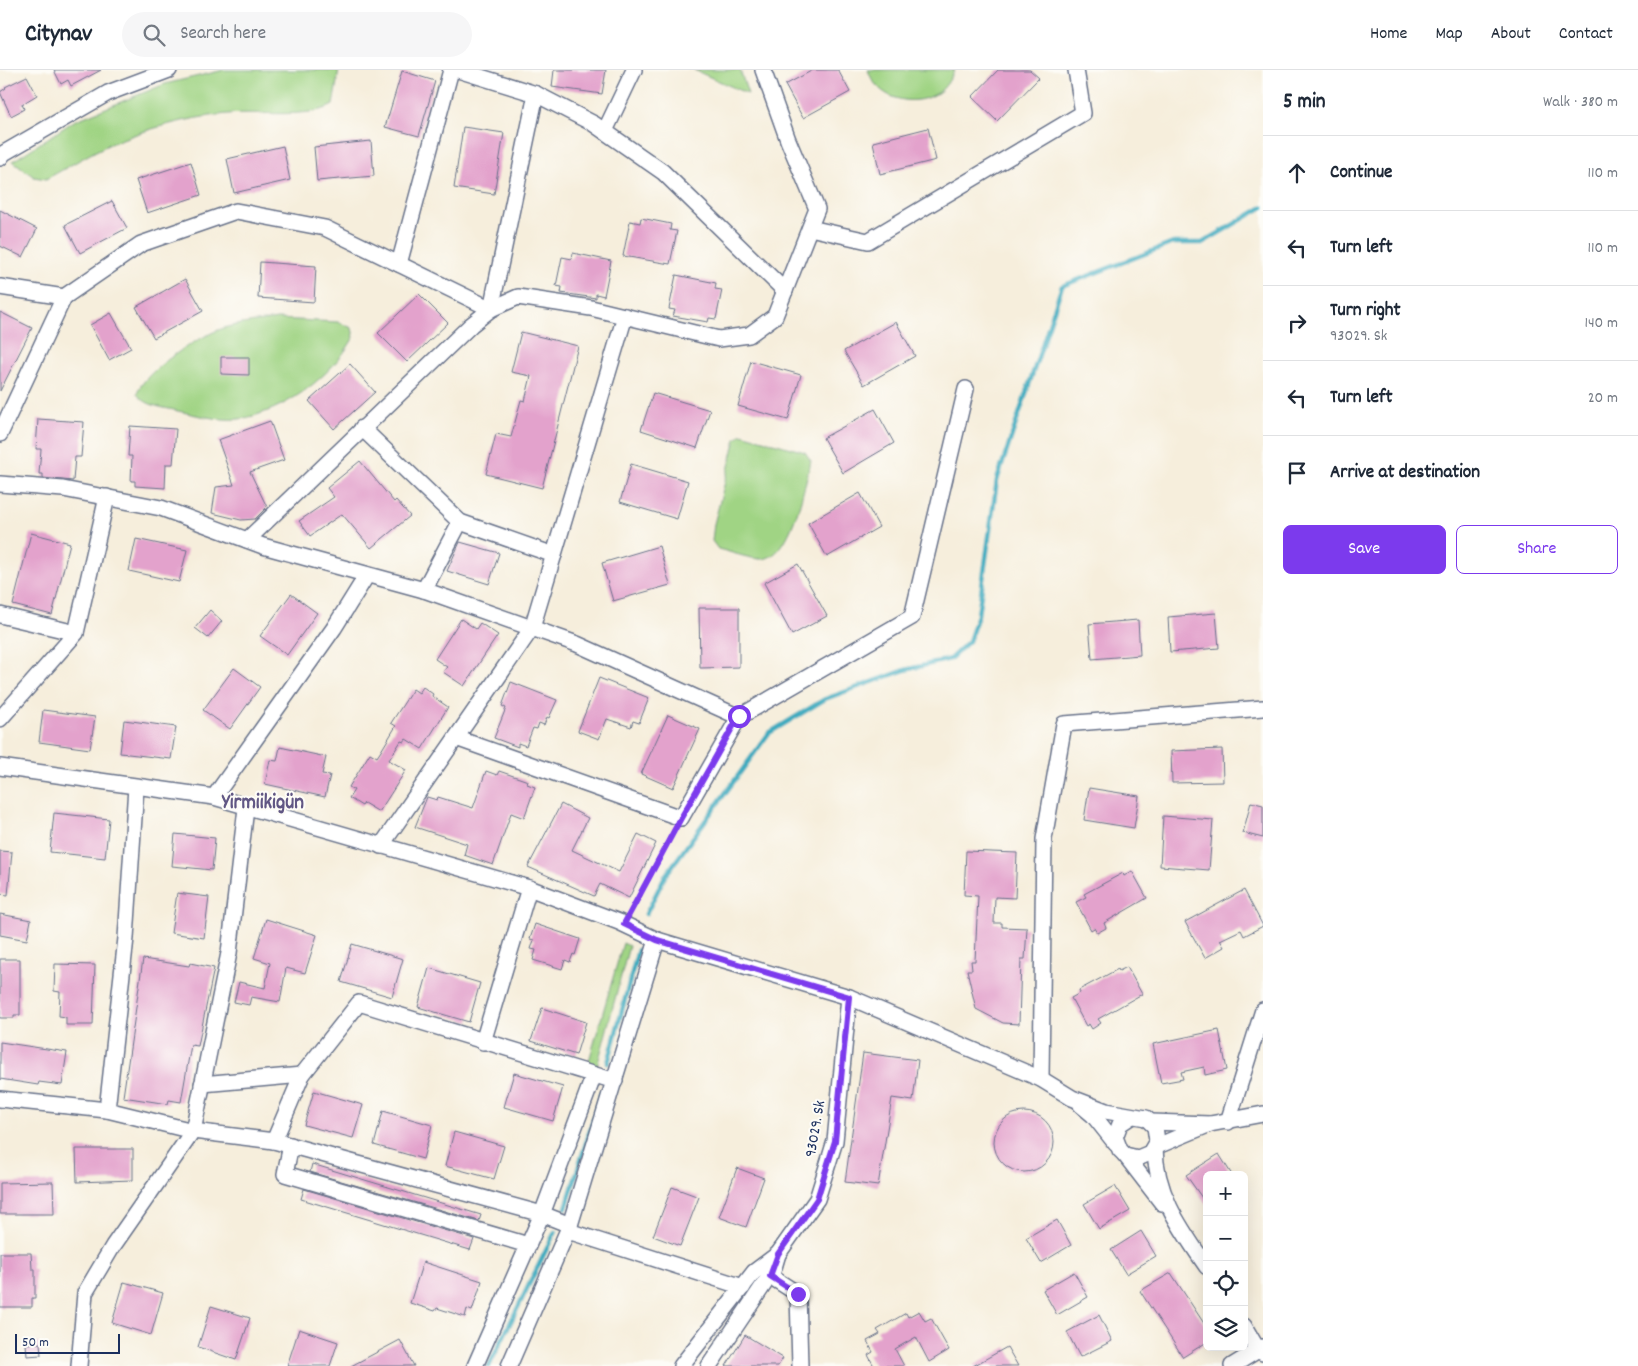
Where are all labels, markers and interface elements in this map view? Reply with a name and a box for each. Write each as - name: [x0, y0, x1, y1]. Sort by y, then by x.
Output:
- search box: [122, 12, 472, 57]
- text: Citynav: [25, 18, 92, 52]
- icon: search: [140, 21, 168, 49]
- text: Search here: [180, 21, 266, 48]
- text: Home: [1370, 22, 1407, 47]
- text: Map: [1435, 22, 1463, 47]
- text: About: [1491, 22, 1531, 47]
- text: Contact: [1559, 22, 1613, 47]
- text: 5 min: [1283, 88, 1326, 118]
- text: Walk · 380 m: [1543, 91, 1618, 114]
- icon: ahead: [1283, 159, 1311, 187]
- text: Continue: [1330, 160, 1392, 187]
- text: 110 m: [1588, 162, 1618, 185]
- icon: left: [1283, 234, 1311, 262]
- text: Turn left: [1330, 235, 1393, 262]
- text: 110 m: [1588, 237, 1618, 260]
- text: Turn right: [1330, 298, 1401, 325]
- icon: right: [1283, 309, 1311, 337]
- text: 140 m: [1584, 312, 1618, 335]
- text: 93029. Sk: [1330, 325, 1387, 348]
- icon: left: [1283, 384, 1311, 412]
- text: Turn left: [1330, 385, 1393, 412]
- text: 20 m: [1588, 387, 1618, 410]
- icon: arrive: [1283, 459, 1311, 487]
- text: Arrive at destination: [1330, 460, 1480, 487]
- button: Save: [1283, 525, 1446, 574]
- button: Share: [1456, 525, 1618, 574]
- route start: [728, 705, 751, 728]
- district label: Yirmiikigün: [221, 789, 304, 819]
- street label: 93029. Sk: [800, 1099, 832, 1159]
- map controls: [1203, 1171, 1248, 1351]
- button: +: [1203, 1171, 1248, 1216]
- button: −: [1203, 1216, 1248, 1261]
- button: locate: [1203, 1261, 1248, 1306]
- route end: [787, 1283, 810, 1306]
- button: layers: [1203, 1306, 1248, 1351]
- scale bar: [15, 1331, 120, 1354]
- text: 50 m: [22, 1333, 49, 1353]

